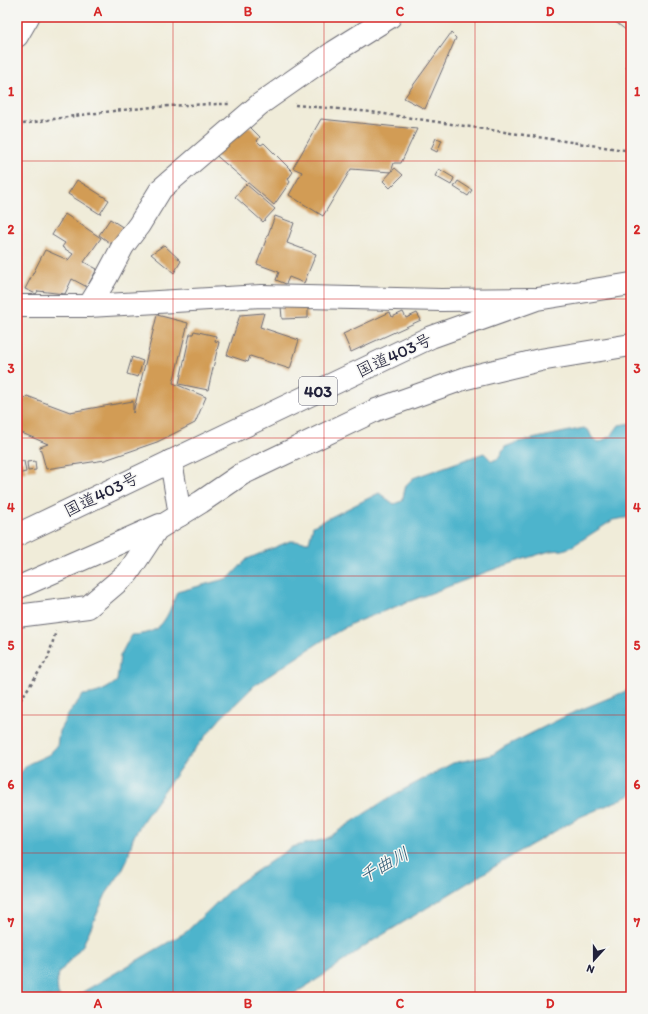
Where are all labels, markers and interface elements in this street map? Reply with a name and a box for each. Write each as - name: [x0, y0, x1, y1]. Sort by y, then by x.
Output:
- text: A: [93, 4, 103, 19]
- text: B: [244, 4, 253, 19]
- text: C: [396, 4, 405, 19]
- text: D: [546, 4, 555, 19]
- text: 1: [8, 84, 14, 99]
- text: 1: [634, 84, 640, 99]
- text: 2: [8, 222, 15, 237]
- text: 2: [634, 222, 641, 237]
- street label: 国道403号: [353, 329, 435, 381]
- text: 3: [7, 361, 15, 376]
- text: 3: [633, 361, 641, 376]
- road number: 403: [299, 377, 337, 405]
- street label: 国道403号: [60, 467, 142, 521]
- text: 4: [7, 500, 15, 515]
- text: 4: [633, 500, 641, 515]
- text: 5: [8, 638, 15, 653]
- text: 5: [634, 638, 641, 653]
- text: 6: [8, 777, 15, 792]
- text: 6: [634, 777, 641, 792]
- water label: 千曲川: [355, 842, 413, 888]
- text: 7: [7, 915, 15, 930]
- text: 7: [633, 915, 641, 930]
- north arrow: [574, 940, 614, 980]
- text: N: [585, 961, 596, 976]
- text: A: [93, 996, 103, 1011]
- text: B: [244, 996, 253, 1011]
- text: C: [396, 996, 405, 1011]
- text: D: [546, 996, 555, 1011]

